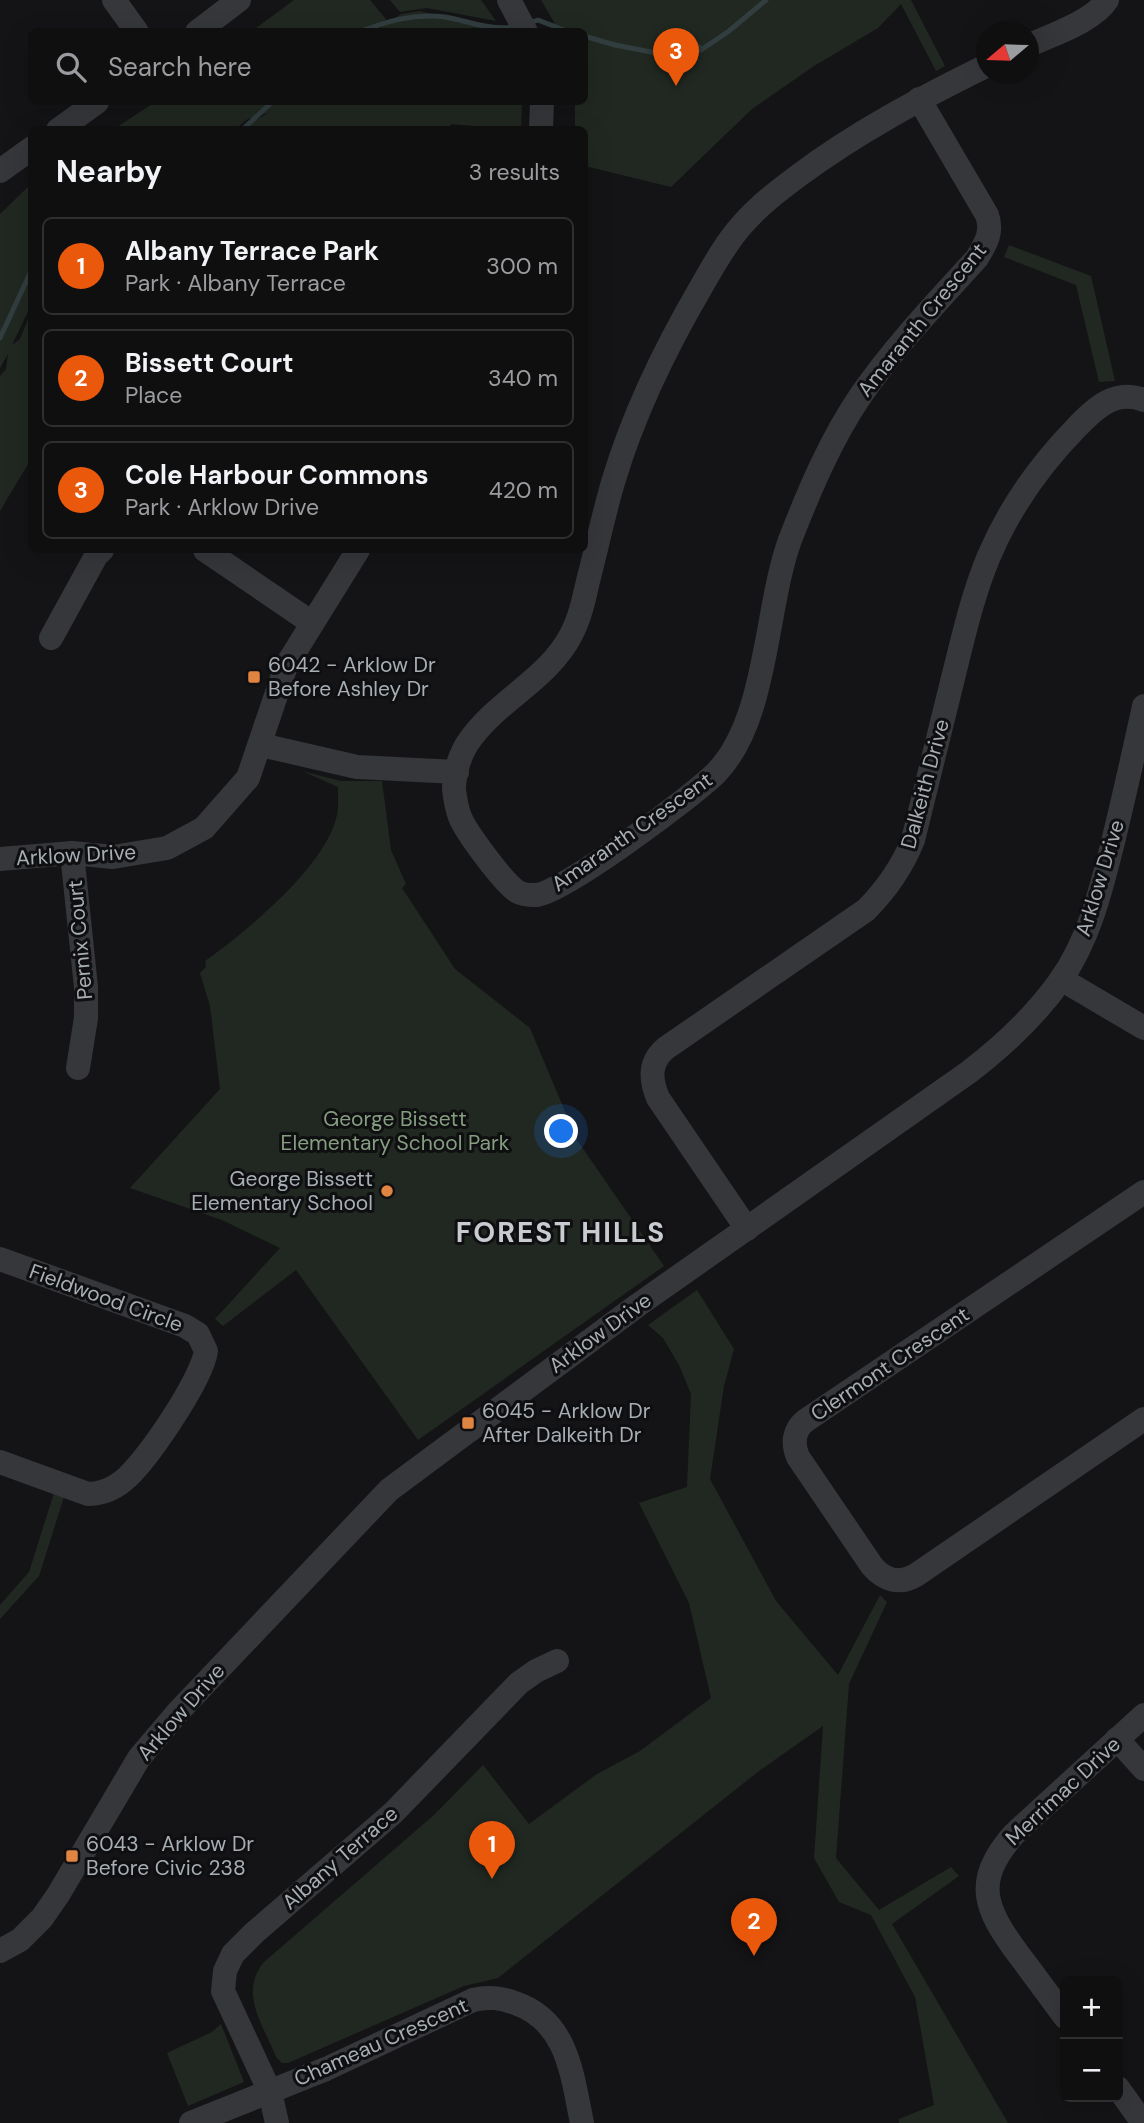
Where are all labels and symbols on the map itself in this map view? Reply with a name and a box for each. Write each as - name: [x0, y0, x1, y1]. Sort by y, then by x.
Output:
- north arrow: [976, 21, 1039, 84]
- pin: 3: [653, 28, 699, 86]
- street label: Amaranth Crescent: [851, 237, 993, 403]
- place label: 6042 - Arklow Dr Before Ashley Dr: [268, 651, 436, 703]
- marker: 6042 - Arklow Dr Before Ashley Dr: [246, 669, 262, 685]
- street label: Dalkeith Drive: [894, 716, 956, 852]
- street label: Amaranth Crescent: [546, 766, 718, 898]
- street label: Arklow Drive: [1069, 816, 1131, 940]
- street label: Arklow Drive: [15, 838, 137, 872]
- street label: Pernix Court: [61, 879, 99, 1001]
- park label: George Bissett Elementary School Park: [281, 1105, 510, 1157]
- your location: [544, 1114, 578, 1148]
- place label: George Bissett Elementary School: [191, 1165, 373, 1217]
- marker: George Bissett Elementary School: [379, 1183, 395, 1199]
- district label: FOREST HILLS: [456, 1214, 666, 1251]
- street label: Fieldwood Circle: [25, 1257, 187, 1339]
- street label: Arklow Drive: [543, 1286, 657, 1380]
- street label: Clermont Crescent: [805, 1300, 975, 1428]
- place label: 6045 - Arklow Dr After Dalkeith Dr: [482, 1397, 651, 1449]
- marker: 6045 - Arklow Dr After Dalkeith Dr: [460, 1415, 476, 1431]
- street label: Arklow Drive: [131, 1657, 231, 1767]
- street label: Merrimac Drive: [999, 1730, 1127, 1852]
- street label: Albany Terrace: [276, 1800, 404, 1916]
- pin: 1: [469, 1821, 515, 1879]
- place label: 6043 - Arklow Dr Before Civic 238: [86, 1830, 254, 1882]
- marker: 6043 - Arklow Dr Before Civic 238: [64, 1848, 80, 1864]
- pin: 2: [731, 1898, 777, 1956]
- street label: Chameau Crescent: [290, 1991, 472, 2093]

